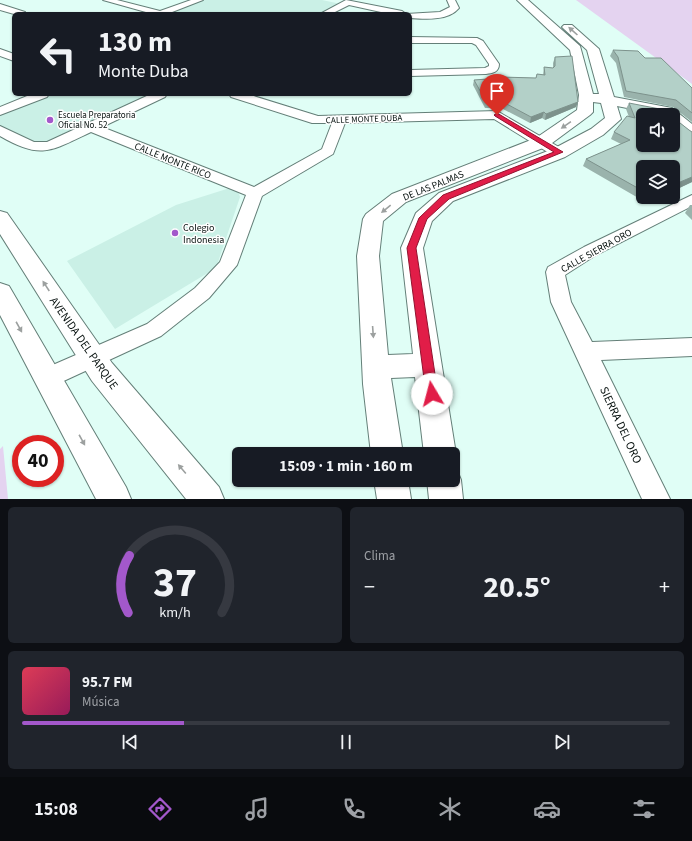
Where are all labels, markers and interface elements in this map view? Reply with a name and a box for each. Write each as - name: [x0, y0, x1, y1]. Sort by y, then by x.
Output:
- text: 130 m: [98, 22, 172, 62]
- one-way arrow: [568, 26, 578, 35]
- icon: left: [32, 28, 84, 80]
- text: Monte Duba: [98, 59, 189, 84]
- pin: [480, 74, 514, 115]
- icon: arrive: [486, 80, 508, 102]
- map controls: [636, 108, 680, 204]
- button: sound: [636, 108, 680, 152]
- place label: Escuela Preparatoria Oficial No. 52: [58, 109, 136, 132]
- street label: CALLE MONTE DUBA: [326, 112, 403, 127]
- marker: Escuela Preparatoria Oficial No. 52: [45, 115, 55, 125]
- one-way arrow: [561, 121, 572, 129]
- street label: CALLE MONTE RICO: [132, 139, 213, 183]
- button: layers: [636, 160, 680, 204]
- street label: DE LAS PALMAS: [401, 167, 466, 205]
- one-way arrow: [381, 204, 392, 213]
- place label: Colegio Indonesia: [183, 221, 224, 247]
- street label: CALLE SIERRA ORO: [558, 225, 635, 276]
- marker: Colegio Indonesia: [170, 228, 180, 238]
- one-way arrow: [42, 281, 50, 292]
- street label: AVENIDA DEL PARQUE: [45, 294, 122, 393]
- one-way arrow: [15, 321, 22, 332]
- one-way arrow: [370, 326, 377, 338]
- position arrow: [411, 373, 453, 415]
- street label: SIERRA DEL ORO: [595, 384, 646, 466]
- one-way arrow: [78, 434, 85, 446]
- speed limit sign: 40: [12, 435, 64, 487]
- text: 15:09 · 1 min · 160 m: [279, 456, 413, 477]
- one-way arrow: [177, 464, 186, 474]
- text: Clima: [364, 547, 395, 565]
- text: 37: [153, 553, 197, 613]
- text: 20.5°: [483, 566, 551, 609]
- text: −: [364, 571, 375, 603]
- text: +: [659, 571, 670, 603]
- text: km/h: [159, 602, 191, 623]
- text: 95.7 FM: [82, 672, 133, 693]
- text: Música: [82, 693, 120, 711]
- icon: previous: [119, 731, 141, 753]
- icon: pause: [335, 731, 357, 753]
- icon: next: [551, 731, 573, 753]
- icon: directions: [146, 795, 174, 823]
- icon: music: [243, 795, 271, 823]
- icon: phone: [340, 795, 368, 823]
- icon: climate: [436, 795, 464, 823]
- icon: car: [533, 795, 561, 823]
- icon: filters: [630, 795, 658, 823]
- text: 15:08: [34, 797, 78, 822]

